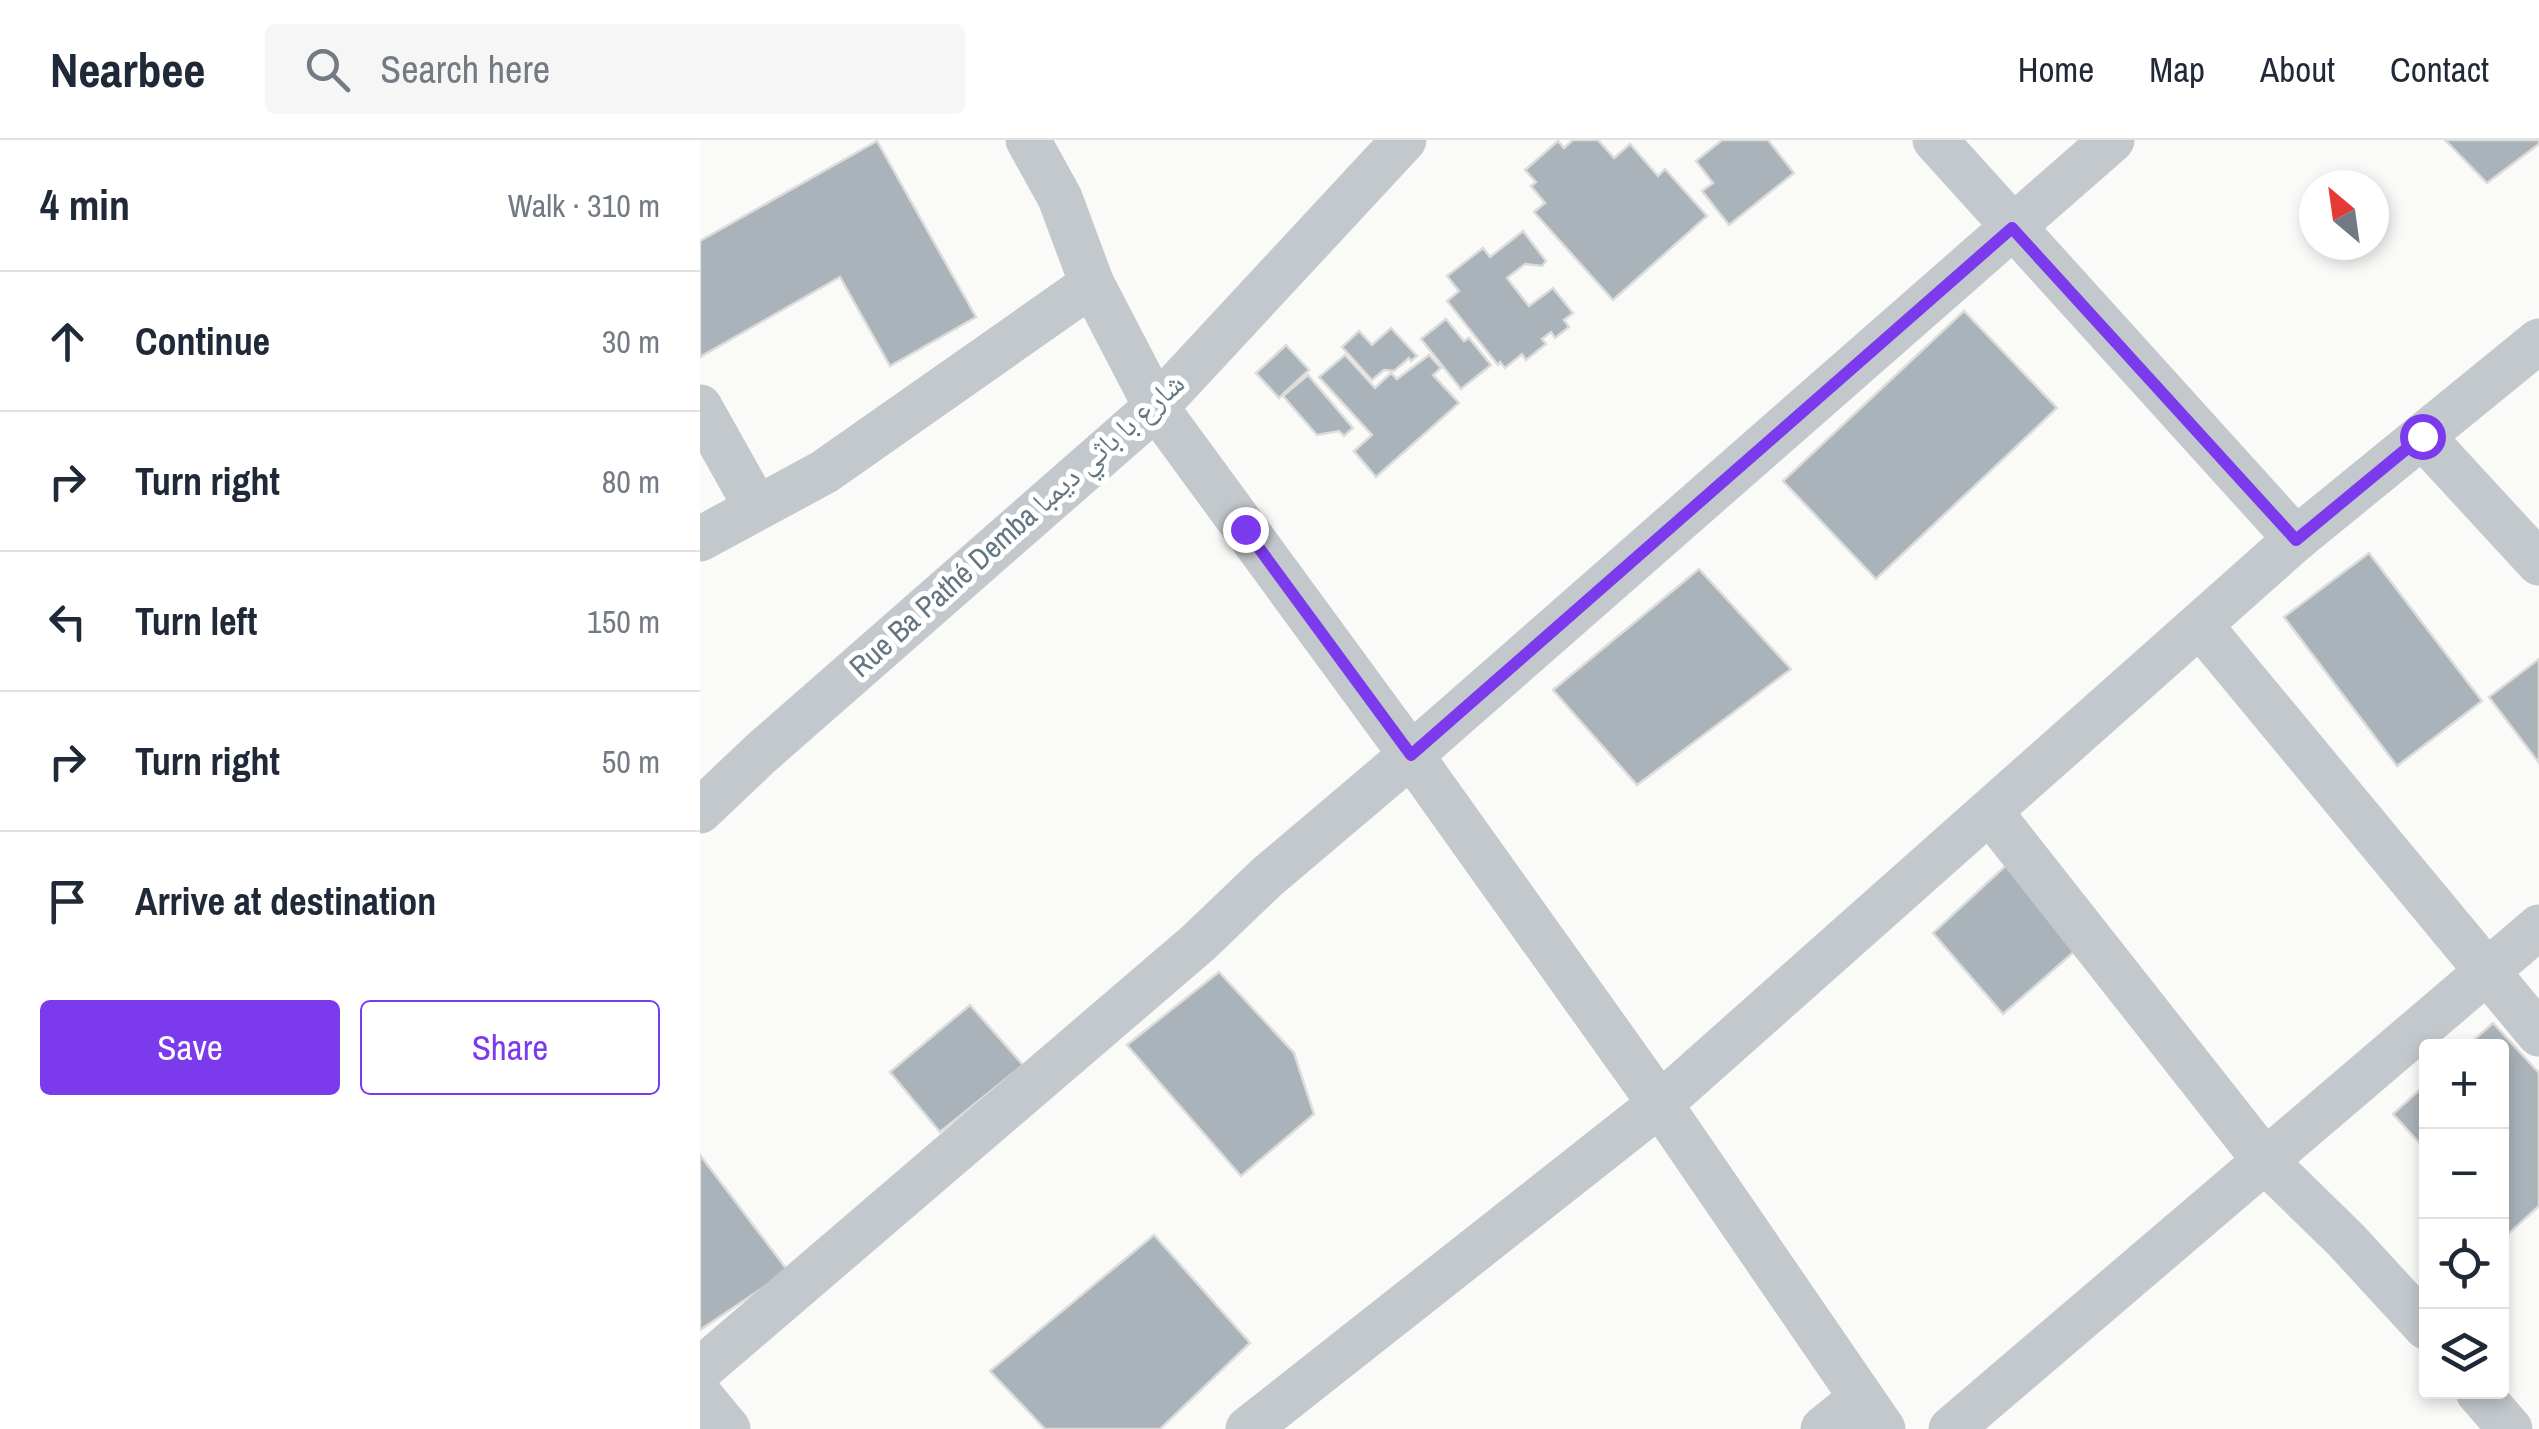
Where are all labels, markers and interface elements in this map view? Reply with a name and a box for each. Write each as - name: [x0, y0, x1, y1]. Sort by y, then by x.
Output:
- search box: [265, 24, 965, 114]
- text: Nearbee: [50, 37, 205, 102]
- icon: search: [300, 42, 355, 97]
- text: Search here: [380, 44, 550, 95]
- text: Home: [2018, 46, 2094, 93]
- text: Map: [2149, 46, 2205, 93]
- text: About: [2260, 46, 2335, 93]
- text: Contact: [2390, 46, 2489, 93]
- north arrow: [2299, 170, 2389, 260]
- text: 4 min: [40, 177, 130, 233]
- text: Walk · 310 m: [508, 184, 660, 227]
- icon: ahead: [40, 314, 95, 369]
- text: Continue: [135, 316, 270, 367]
- text: 30 m: [602, 320, 660, 363]
- street label: Rue Ba Pathé Demba شارع با باثي ديمبا: [840, 363, 1195, 689]
- route start: [2400, 414, 2446, 460]
- icon: right: [40, 454, 95, 509]
- text: Turn right: [135, 456, 280, 507]
- text: 80 m: [602, 460, 660, 503]
- route end: [1223, 507, 1269, 553]
- icon: left: [40, 594, 95, 649]
- text: Turn left: [135, 596, 257, 647]
- text: 150 m: [587, 600, 660, 643]
- icon: right: [40, 734, 95, 789]
- text: Turn right: [135, 736, 280, 787]
- text: 50 m: [602, 740, 660, 783]
- icon: arrive: [40, 874, 95, 929]
- text: Arrive at destination: [135, 876, 436, 927]
- button: Save: [40, 1000, 340, 1095]
- button: Share: [360, 1000, 660, 1095]
- map controls: [2419, 1039, 2509, 1399]
- button: +: [2419, 1039, 2509, 1129]
- button: −: [2419, 1129, 2509, 1219]
- button: locate: [2419, 1219, 2509, 1309]
- button: layers: [2419, 1309, 2509, 1399]

